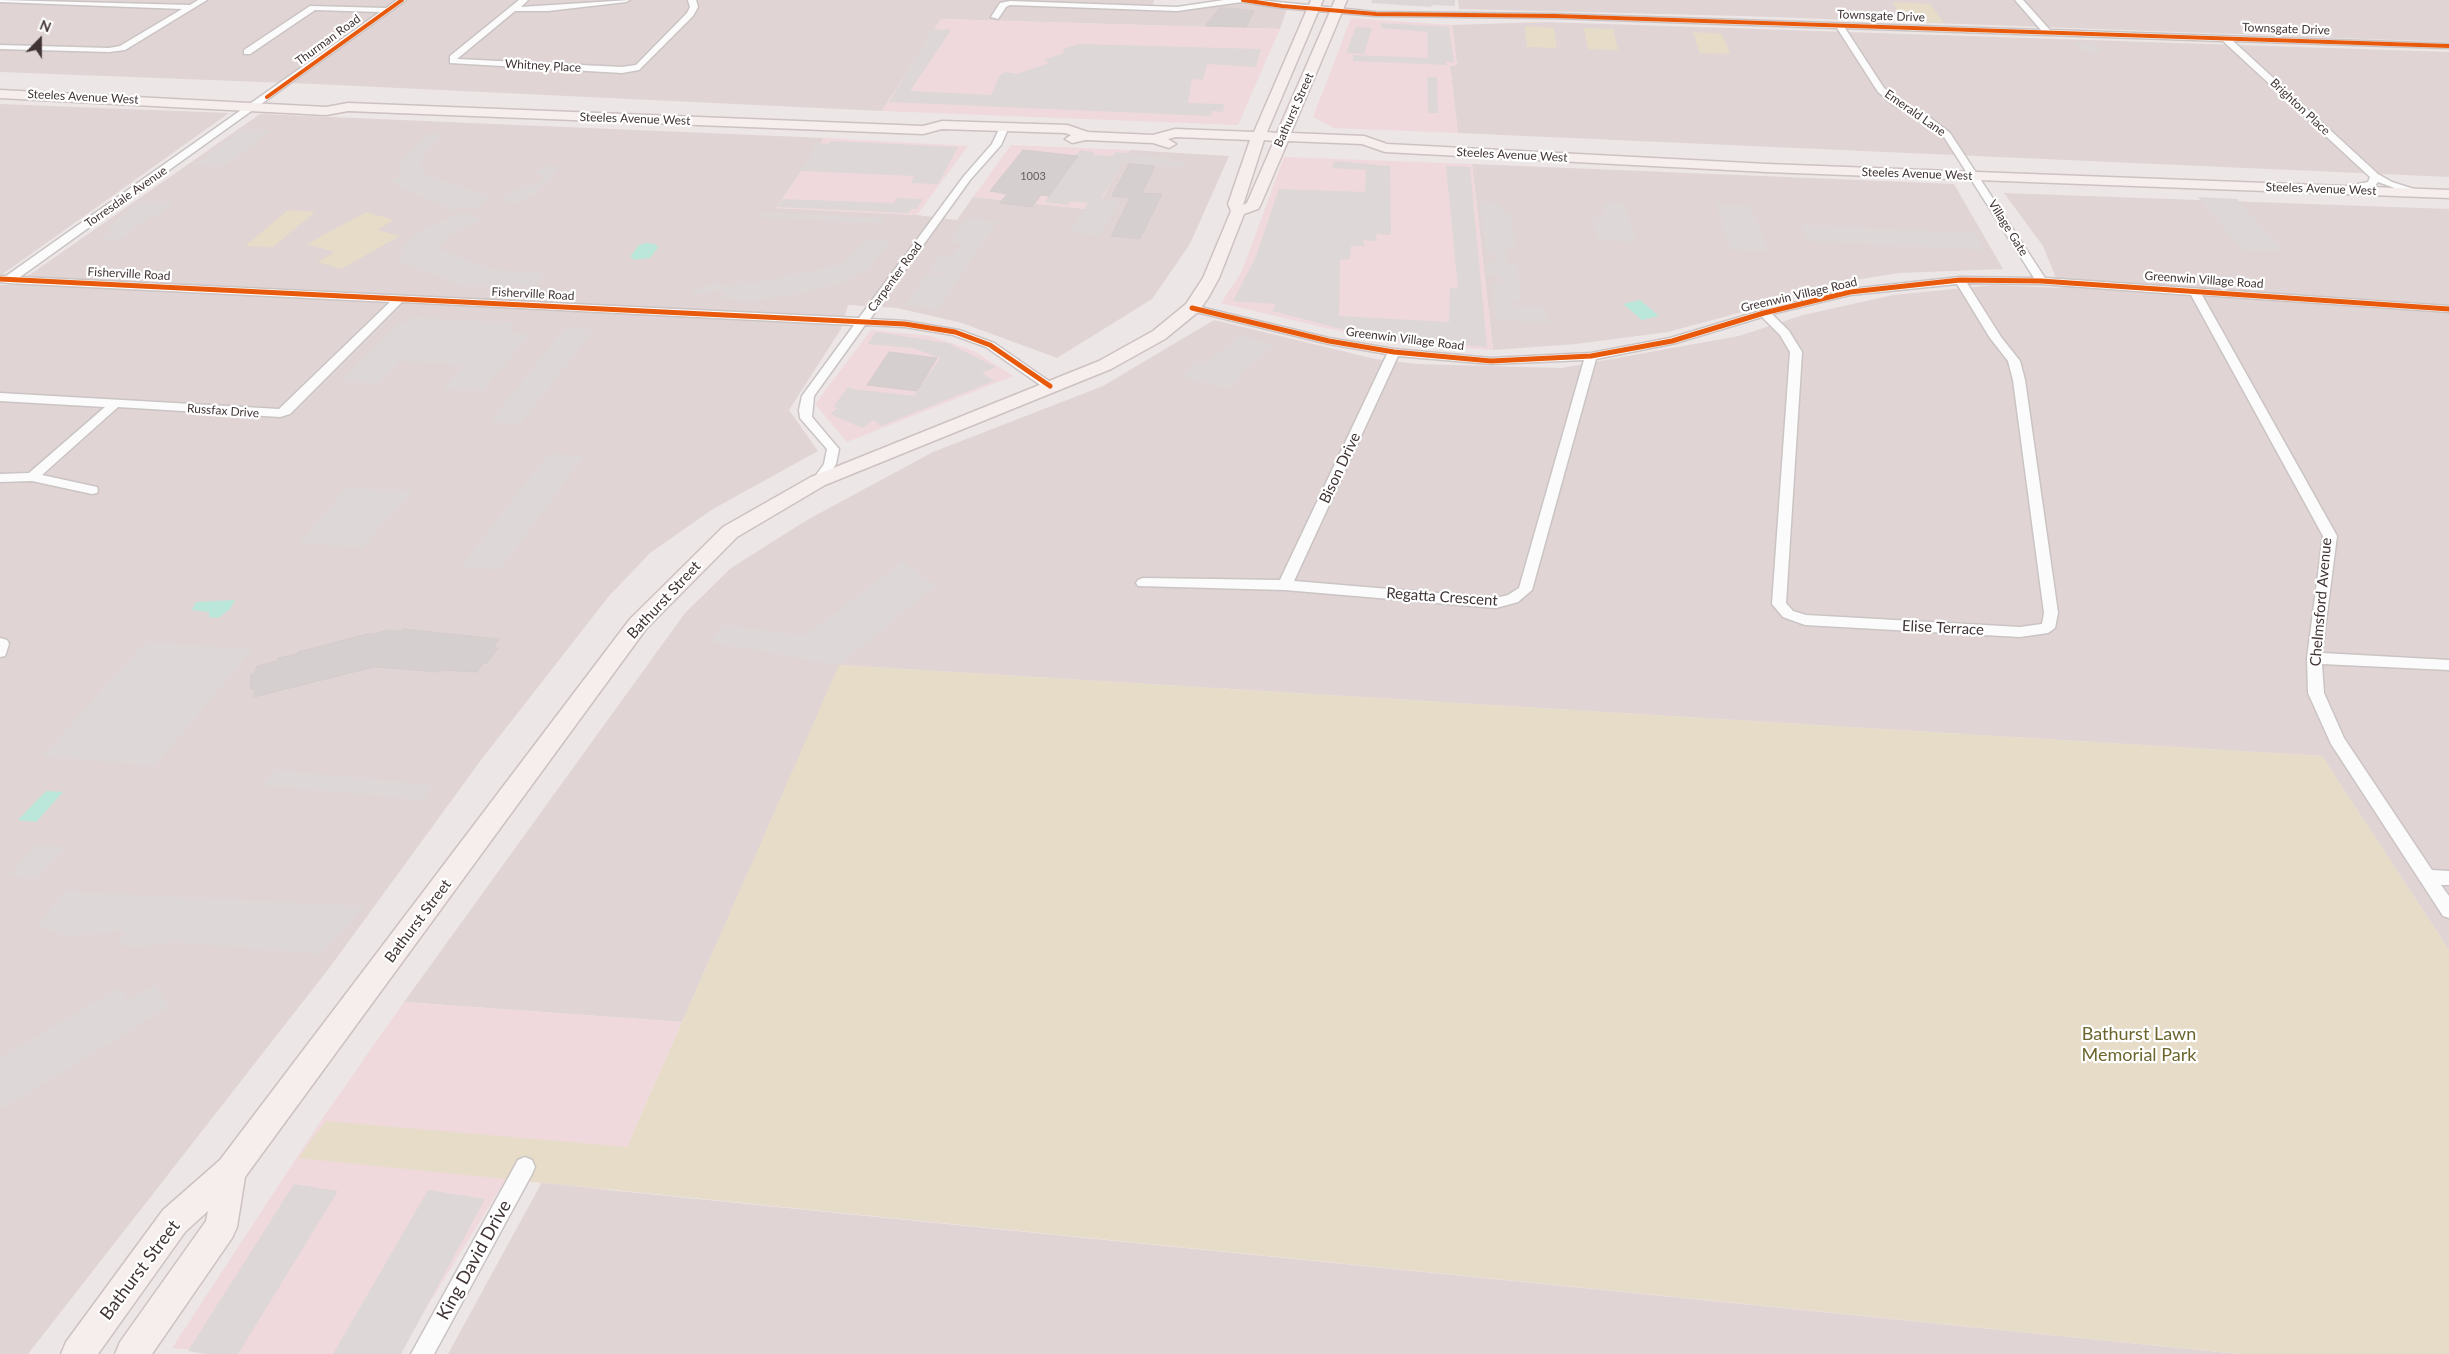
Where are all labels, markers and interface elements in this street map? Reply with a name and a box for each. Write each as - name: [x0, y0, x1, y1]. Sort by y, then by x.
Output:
- street label: Townsgate Drive: [1837, 7, 1925, 25]
- street label: Thurman Road: [293, 12, 363, 68]
- north arrow: [15, 15, 65, 65]
- text: N: [38, 16, 54, 36]
- street label: Townsgate Drive: [2242, 20, 2330, 38]
- street label: Whitney Place: [505, 57, 581, 75]
- street label: Bathurst Street: [1271, 71, 1317, 149]
- street label: Brighton Place: [2267, 76, 2333, 138]
- street label: Steeles Avenue West: [27, 87, 139, 107]
- street label: Emerald Lane: [1882, 87, 1948, 139]
- street label: Steeles Avenue West: [579, 110, 691, 128]
- street label: Steeles Avenue West: [1456, 145, 1568, 165]
- street label: Torresdale Avenue: [82, 163, 170, 231]
- street label: Steeles Avenue West: [1861, 165, 1973, 183]
- house number: 1003: [1020, 169, 1046, 183]
- street label: Steeles Avenue West: [2265, 180, 2377, 198]
- street label: Village Gate: [1985, 197, 2031, 259]
- street label: Carpenter Road: [865, 239, 925, 315]
- street label: Fisherville Road: [87, 265, 171, 283]
- street label: Greenwin Village Road: [2144, 269, 2264, 291]
- street label: Greenwin Village Road: [1739, 275, 1859, 315]
- street label: Fisherville Road: [491, 285, 575, 303]
- street label: Greenwin Village Road: [1345, 325, 1465, 353]
- street label: Russfax Drive: [187, 401, 259, 421]
- street label: Bison Drive: [1316, 430, 1364, 506]
- street label: Chelmsford Avenue: [2306, 537, 2336, 667]
- street label: Bathurst Street: [623, 557, 705, 643]
- street label: Regatta Crescent: [1386, 584, 1498, 610]
- street label: Elise Terrace: [1902, 617, 1984, 639]
- street label: Bathurst Street: [381, 876, 455, 966]
- park label: Bathurst Lawn Memorial Park: [2082, 1023, 2196, 1066]
- street label: King David Drive: [432, 1196, 516, 1324]
- street label: Bathurst Street: [95, 1216, 185, 1324]

